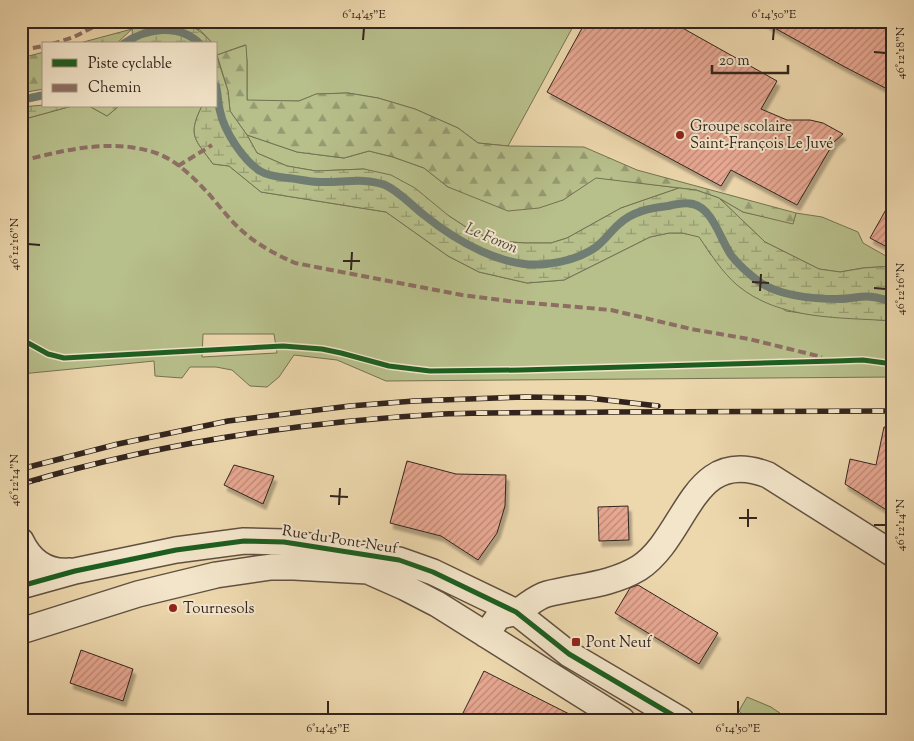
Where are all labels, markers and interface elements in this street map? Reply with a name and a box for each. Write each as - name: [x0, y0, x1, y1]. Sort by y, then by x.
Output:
- text: 6°14'45"E: [342, 6, 387, 24]
- text: 6°14'50"E: [752, 6, 797, 24]
- text: 46°12'18"N: [892, 26, 910, 79]
- legend: [42, 42, 218, 108]
- scale bar: [712, 42, 788, 74]
- text: 20 m: [719, 51, 750, 72]
- text: Piste cyclable: [88, 54, 172, 75]
- text: Chemin: [88, 78, 141, 99]
- place label: Groupe scolaire Saint-François Le Juvé: [690, 117, 833, 155]
- marker: Groupe scolaire Saint-François Le Juvé: [674, 129, 686, 141]
- text: 46°12'16"N: [6, 217, 24, 270]
- water label: Le Foron: [461, 218, 522, 261]
- text: 46°12'16"N: [892, 262, 910, 315]
- text: 46°12'14"N: [6, 453, 24, 506]
- text: 46°12'14"N: [892, 498, 910, 551]
- street label: Rue du Pont-Neuf: [281, 521, 400, 560]
- place label: Tournesols: [183, 599, 255, 620]
- marker: Tournesols: [167, 602, 179, 614]
- place label: Pont Neuf: [586, 633, 652, 654]
- marker: Pont Neuf: [570, 636, 582, 648]
- text: 6°14'45"E: [306, 720, 351, 738]
- text: 6°14'50"E: [716, 720, 761, 738]

